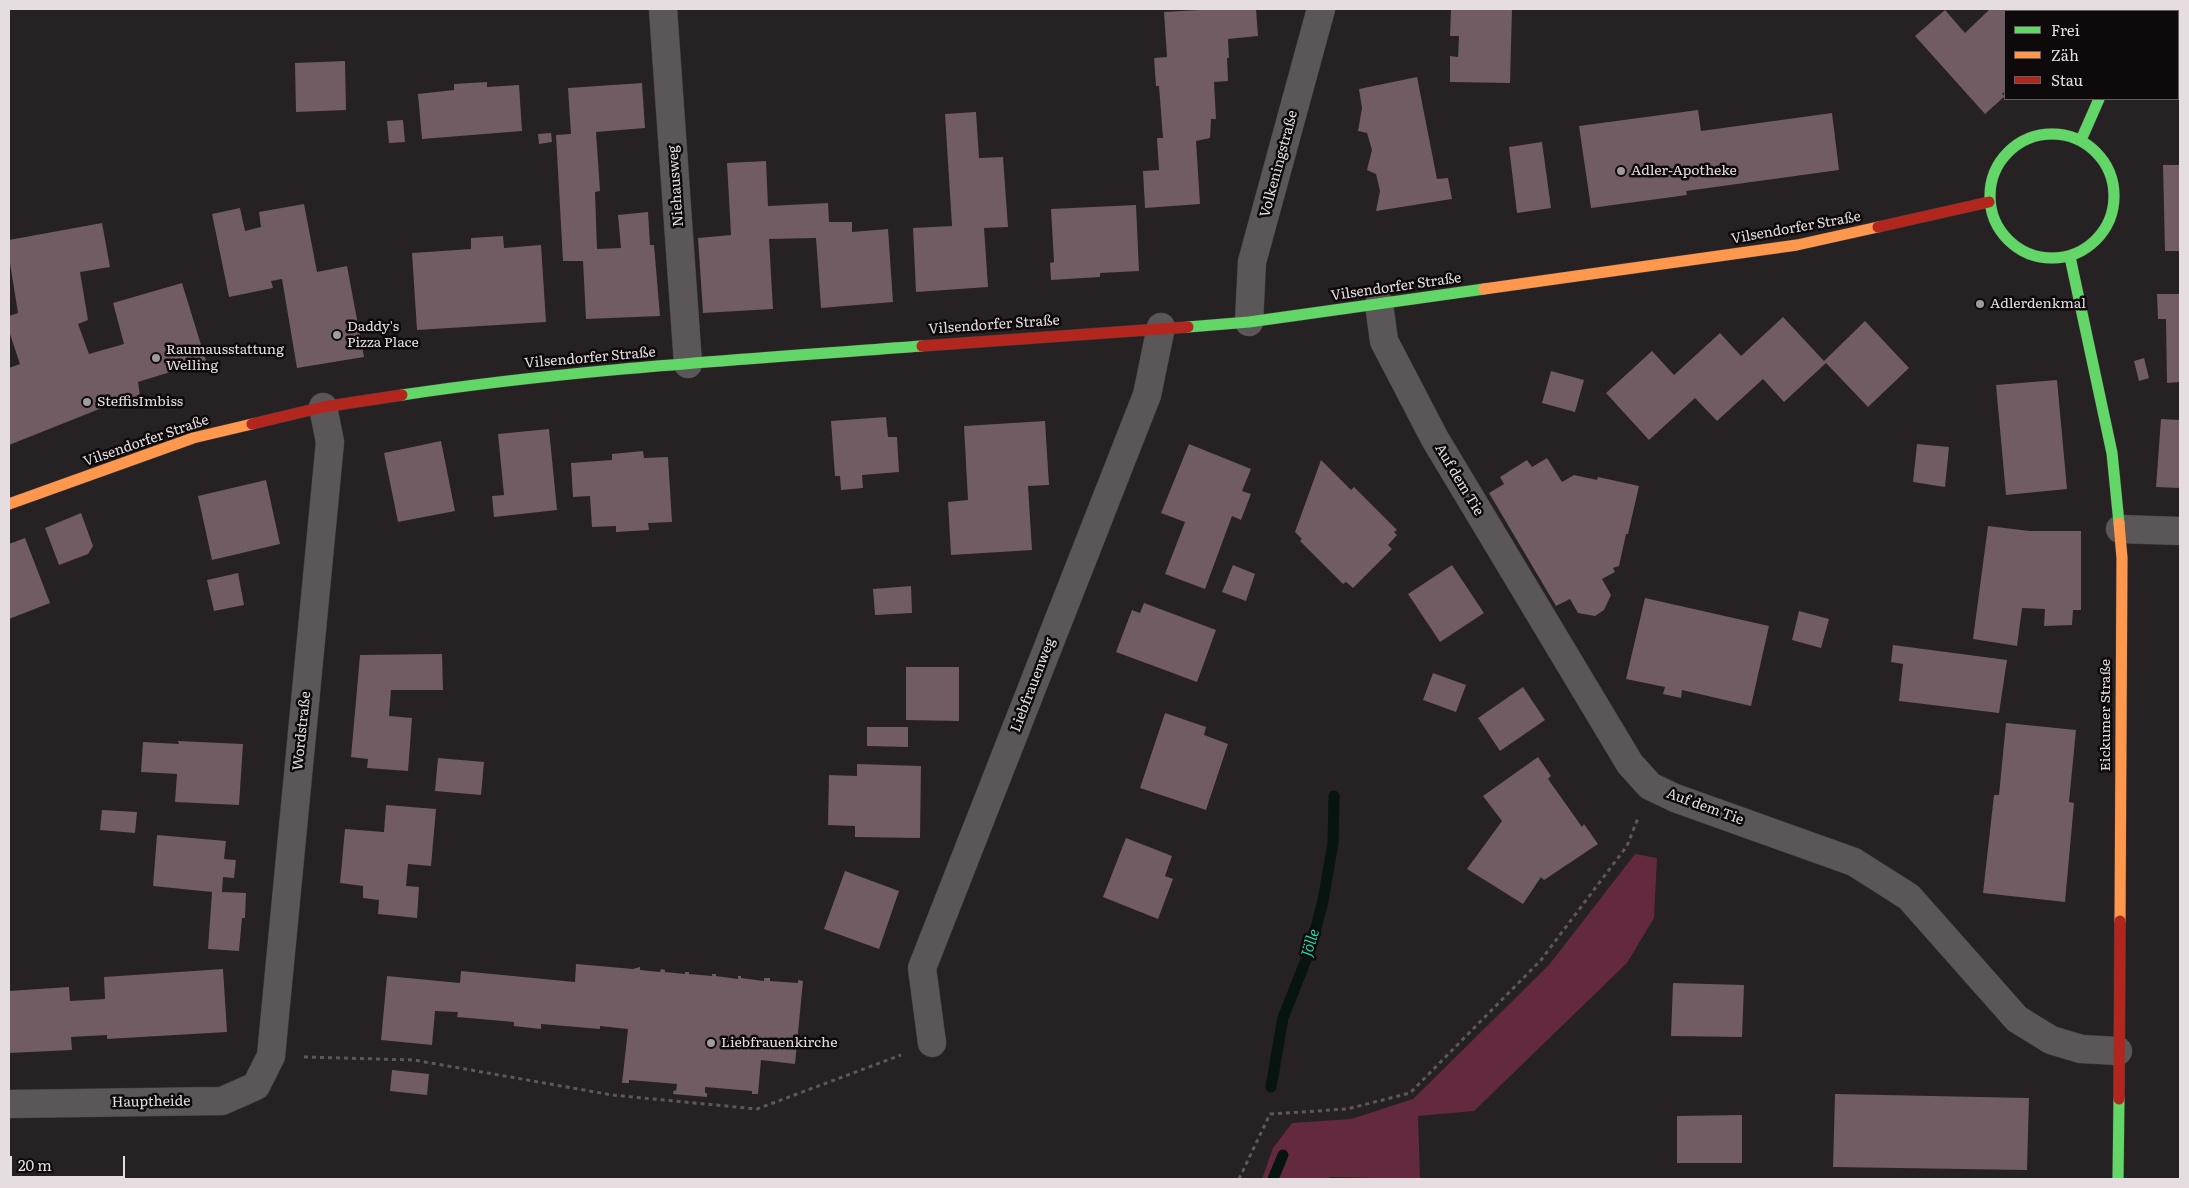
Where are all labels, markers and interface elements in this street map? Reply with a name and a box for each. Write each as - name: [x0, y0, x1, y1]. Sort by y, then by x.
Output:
- legend: [2004, 10, 2179, 100]
- text: Frei: [2051, 18, 2080, 41]
- text: Zäh: [2051, 43, 2079, 66]
- text: Stau: [2051, 68, 2083, 91]
- street label: Volkeningstraße: [1257, 109, 1301, 219]
- street label: Niehausweg: [665, 145, 687, 227]
- place label: Adler-Apotheke: [1631, 163, 1737, 179]
- marker: Adler-Apotheke: [1615, 165, 1627, 177]
- street label: Vilsendorfer Straße: [1730, 208, 1862, 248]
- street label: Vilsendorfer Straße: [1330, 270, 1462, 304]
- place label: Adlerdenkmal: [1990, 296, 2086, 312]
- marker: Adlerdenkmal: [1974, 298, 1986, 310]
- street label: Vilsendorfer Straße: [928, 312, 1060, 338]
- place label: Daddy's Pizza Place: [347, 319, 419, 352]
- marker: Daddy's Pizza Place: [331, 329, 343, 341]
- place label: Raumausstattung Welling: [166, 342, 284, 374]
- street label: Vilsendorfer Straße: [524, 344, 656, 372]
- marker: Raumausstattung Welling: [150, 352, 162, 364]
- place label: SteffisImbiss: [97, 394, 183, 410]
- marker: SteffisImbiss: [81, 396, 93, 408]
- street label: Vilsendorfer Straße: [81, 412, 211, 470]
- street label: Auf dem Tie: [1431, 441, 1487, 519]
- street label: Liebfrauenweg: [1007, 635, 1059, 735]
- street label: Eickumer Straße: [2098, 659, 2114, 771]
- street label: Wordstraße: [289, 691, 315, 771]
- street label: Auf dem Tie: [1664, 785, 1746, 829]
- water label: Jölle: [1298, 927, 1324, 959]
- place label: Liebfrauenkirche: [721, 1035, 837, 1051]
- marker: Liebfrauenkirche: [705, 1037, 717, 1049]
- street label: Hauptheide: [112, 1093, 190, 1111]
- scale bar: [12, 1146, 128, 1178]
- text: 20 m: [18, 1153, 52, 1176]

